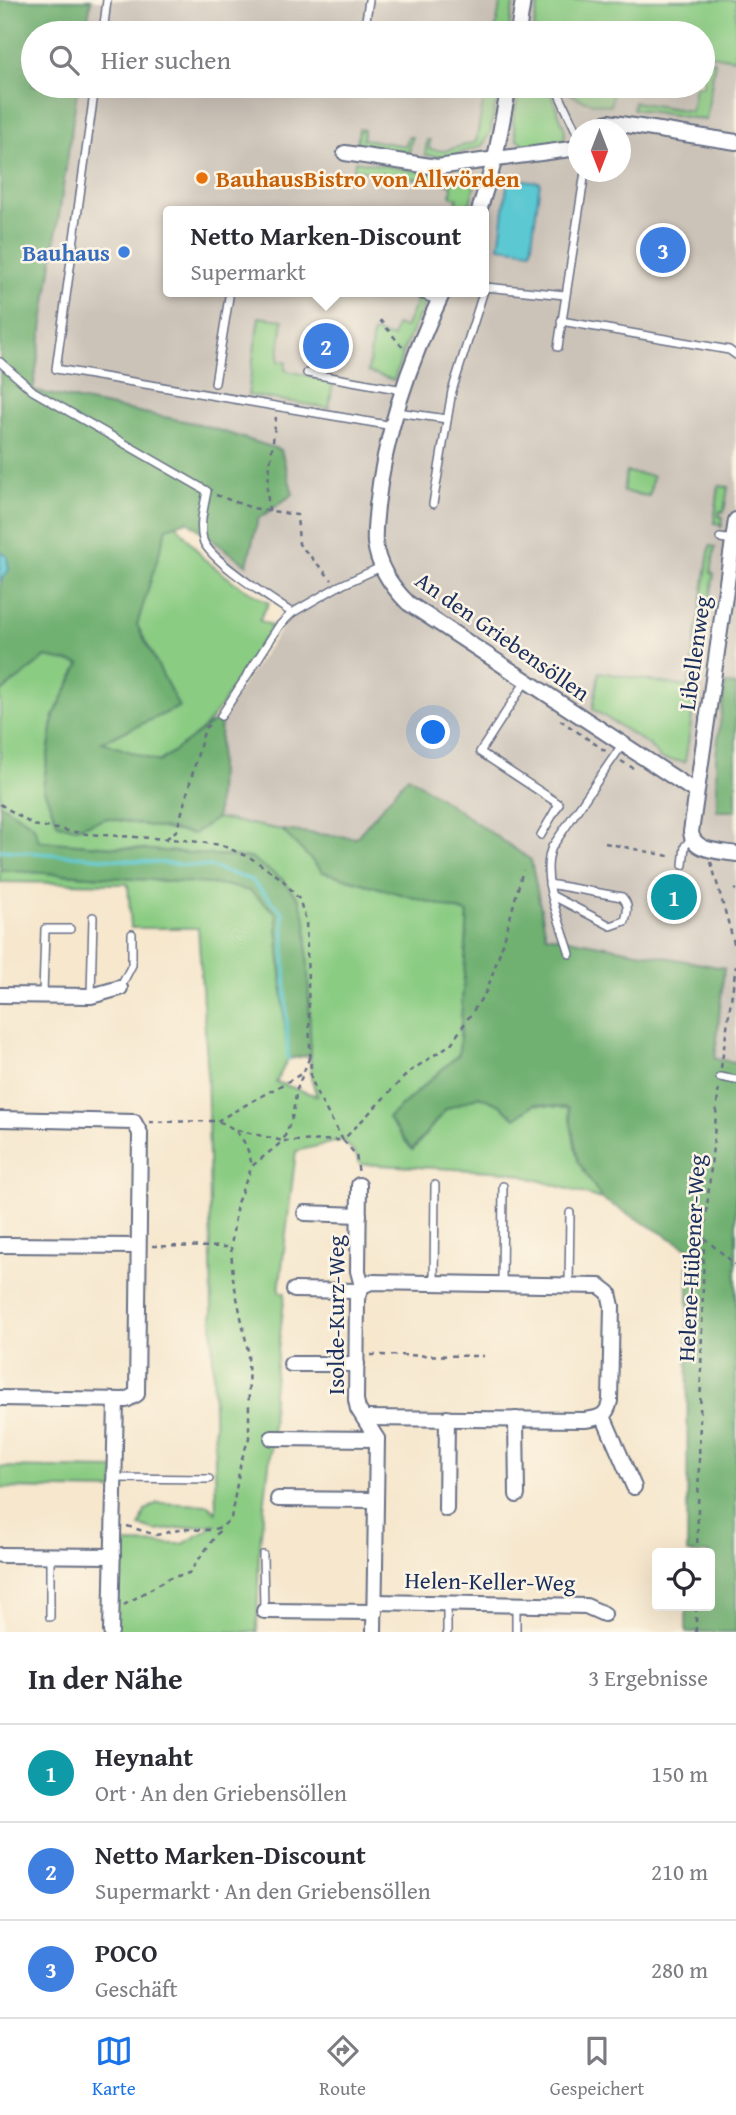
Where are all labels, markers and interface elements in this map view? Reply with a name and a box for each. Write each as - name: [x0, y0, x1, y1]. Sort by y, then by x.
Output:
- search box: [21, 21, 715, 98]
- text: Hier suchen: [101, 40, 231, 79]
- icon: search: [45, 41, 83, 79]
- north arrow: [568, 119, 631, 182]
- place label: BauhausBistro von Allwörden: [216, 162, 520, 195]
- marker: BauhausBistro von Allwörden: [194, 170, 210, 186]
- popup: [163, 206, 489, 297]
- text: Netto Marken-Discount: [191, 216, 461, 255]
- pin: 3: [640, 224, 686, 276]
- place label: Bauhaus: [22, 236, 110, 269]
- marker: Bauhaus: [116, 244, 132, 260]
- text: Supermarkt: [191, 255, 306, 288]
- pin: 2: [303, 320, 349, 372]
- street label: An den Griebensöllen: [409, 563, 597, 709]
- street label: Libellenweg: [670, 593, 718, 712]
- your location: [416, 715, 450, 749]
- pin: 1: [651, 871, 697, 923]
- street label: Helene-Hübener-Weg: [669, 1153, 713, 1362]
- street label: Isolde-Kurz-Weg: [319, 1235, 352, 1395]
- map controls: [652, 1548, 715, 1611]
- button: locate: [652, 1548, 715, 1611]
- street label: Helen-Keller-Weg: [404, 1563, 576, 1599]
- text: In der Nähe: [28, 1656, 183, 1700]
- text: 3 Ergebnisse: [588, 1661, 708, 1694]
- text: Heynaht: [95, 1737, 193, 1776]
- text: 1: [45, 1757, 57, 1790]
- text: 150 m: [651, 1757, 708, 1790]
- text: Ort · An den Griebensöllen: [95, 1776, 347, 1809]
- text: Netto Marken-Discount: [95, 1835, 366, 1874]
- text: 2: [45, 1855, 57, 1888]
- text: 210 m: [651, 1855, 708, 1888]
- text: Supermarkt · An den Griebensöllen: [95, 1874, 431, 1907]
- text: POCO: [95, 1933, 158, 1972]
- text: 3: [45, 1953, 57, 1986]
- text: 280 m: [651, 1953, 708, 1986]
- text: Geschäft: [95, 1972, 178, 2005]
- tab: Karte: [92, 2032, 136, 2102]
- tab: Route: [319, 2032, 366, 2102]
- tab: Gespeichert: [550, 2032, 644, 2102]

